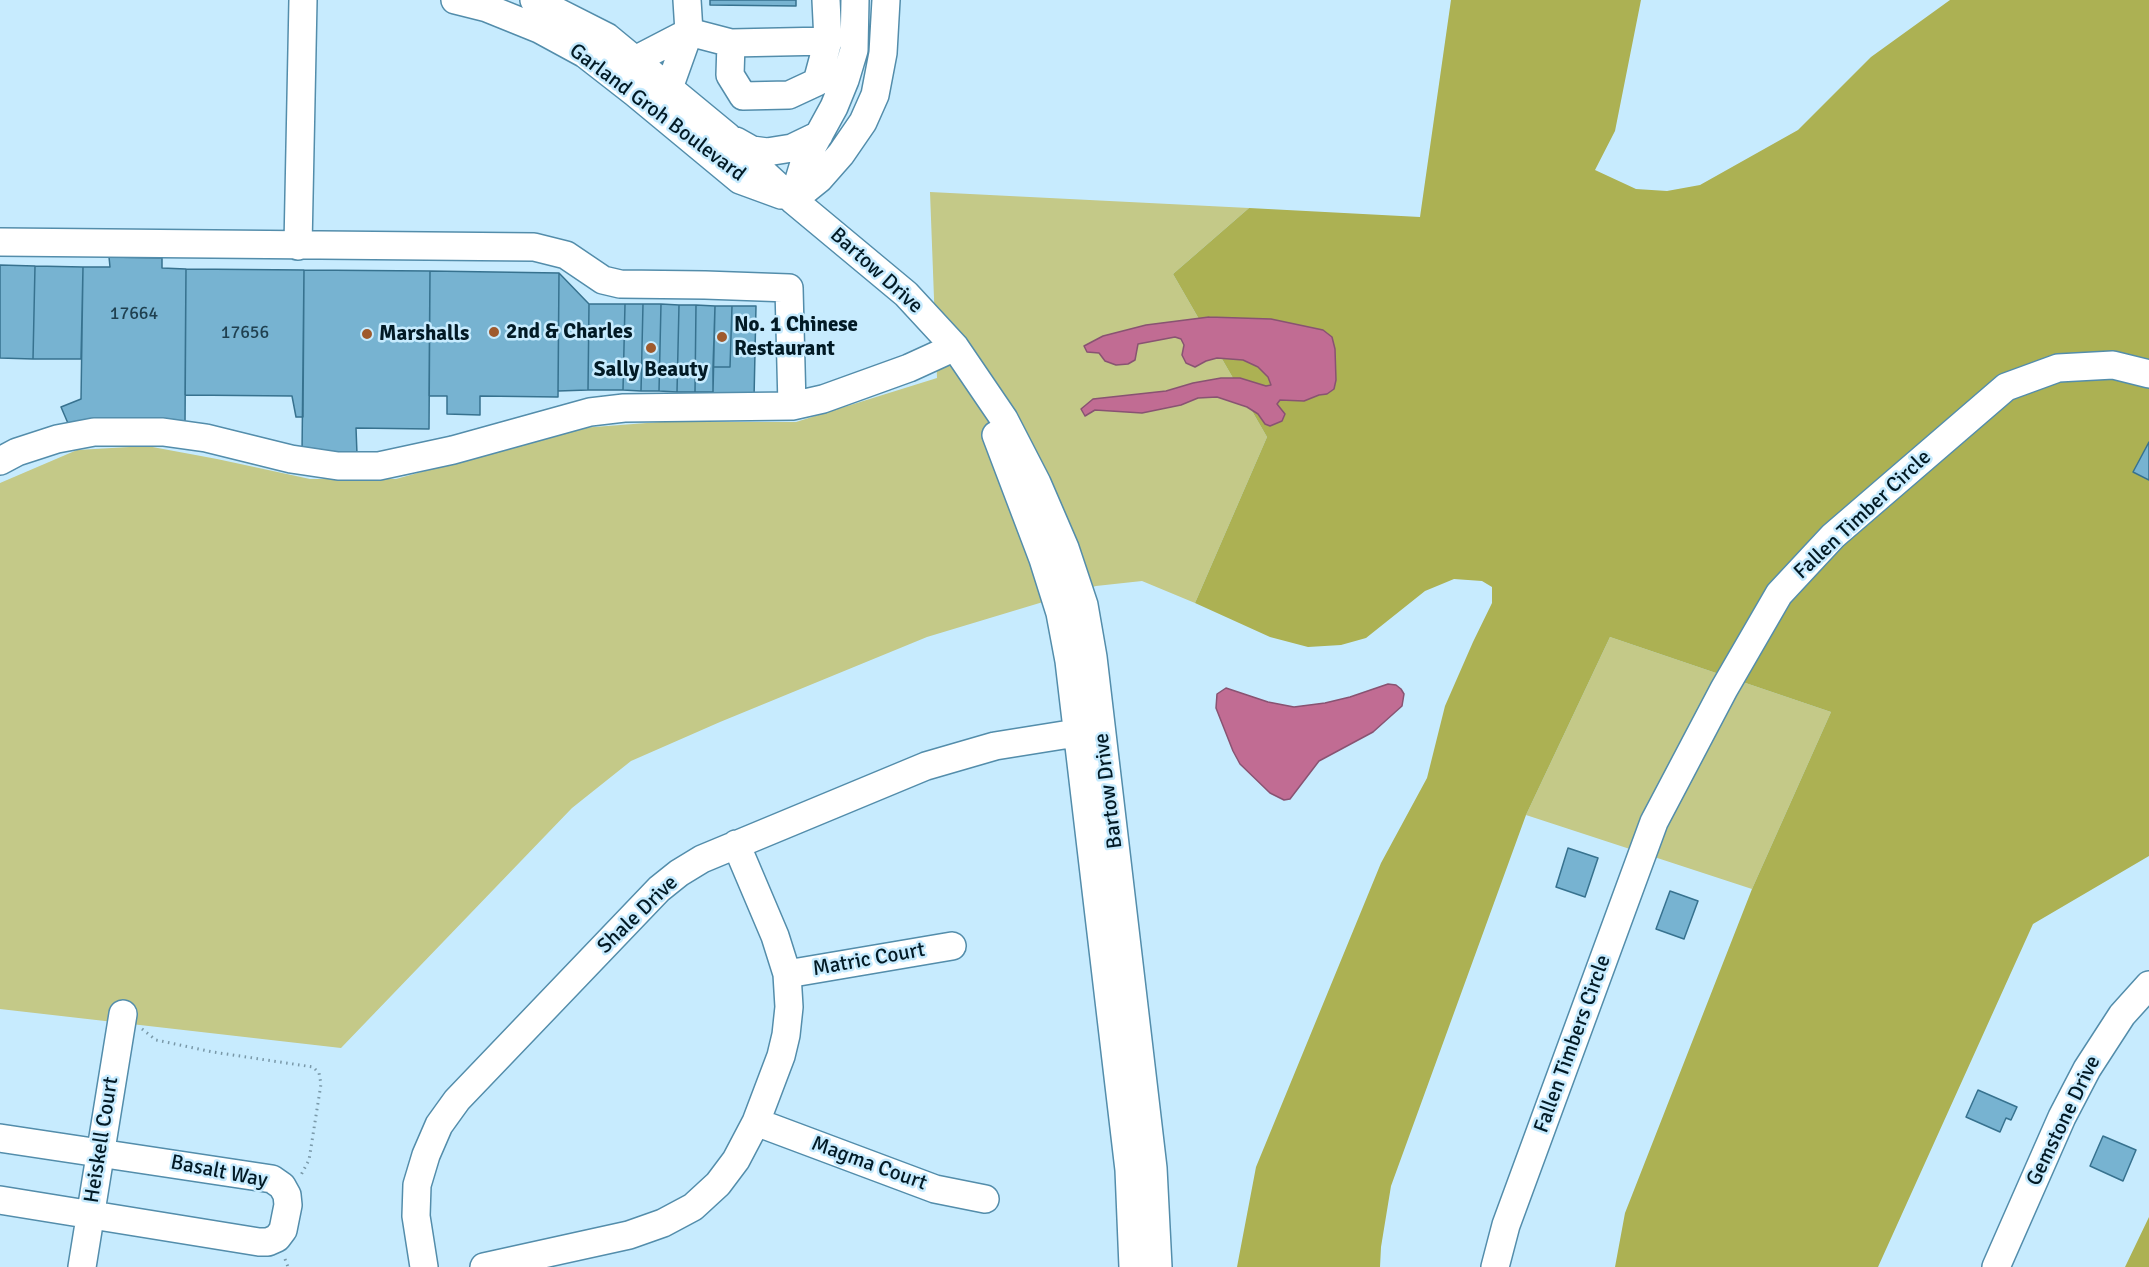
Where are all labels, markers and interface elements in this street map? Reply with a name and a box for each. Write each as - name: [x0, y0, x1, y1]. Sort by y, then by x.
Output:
- street label: Garland Groh Boulevard: [564, 39, 750, 187]
- street label: Bartow Drive: [824, 223, 928, 319]
- house number: 17664: [110, 303, 158, 325]
- place label: No. 1 Chinese Restaurant: [734, 312, 858, 362]
- place label: 2nd & Charles: [506, 319, 633, 345]
- place label: Marshalls: [379, 321, 469, 347]
- house number: 17656: [221, 322, 269, 344]
- marker: 2nd & Charles: [487, 325, 501, 339]
- marker: Marshalls: [360, 327, 374, 341]
- marker: No. 1 Chinese Restaurant: [715, 330, 729, 344]
- marker: Sally Beauty: [644, 341, 658, 355]
- place label: Sally Beauty: [594, 357, 708, 383]
- street label: Fallen Timber Circle: [1789, 445, 1937, 585]
- street label: Bartow Drive: [1089, 732, 1129, 850]
- street label: Shale Drive: [593, 871, 683, 959]
- street label: Matric Court: [811, 938, 927, 982]
- street label: Fallen Timbers Circle: [1529, 952, 1617, 1136]
- street label: Gemstone Drive: [2022, 1052, 2106, 1190]
- street label: Heiskell Court: [80, 1075, 124, 1205]
- street label: Magma Court: [808, 1131, 930, 1197]
- street label: Basalt Way: [168, 1150, 270, 1194]

